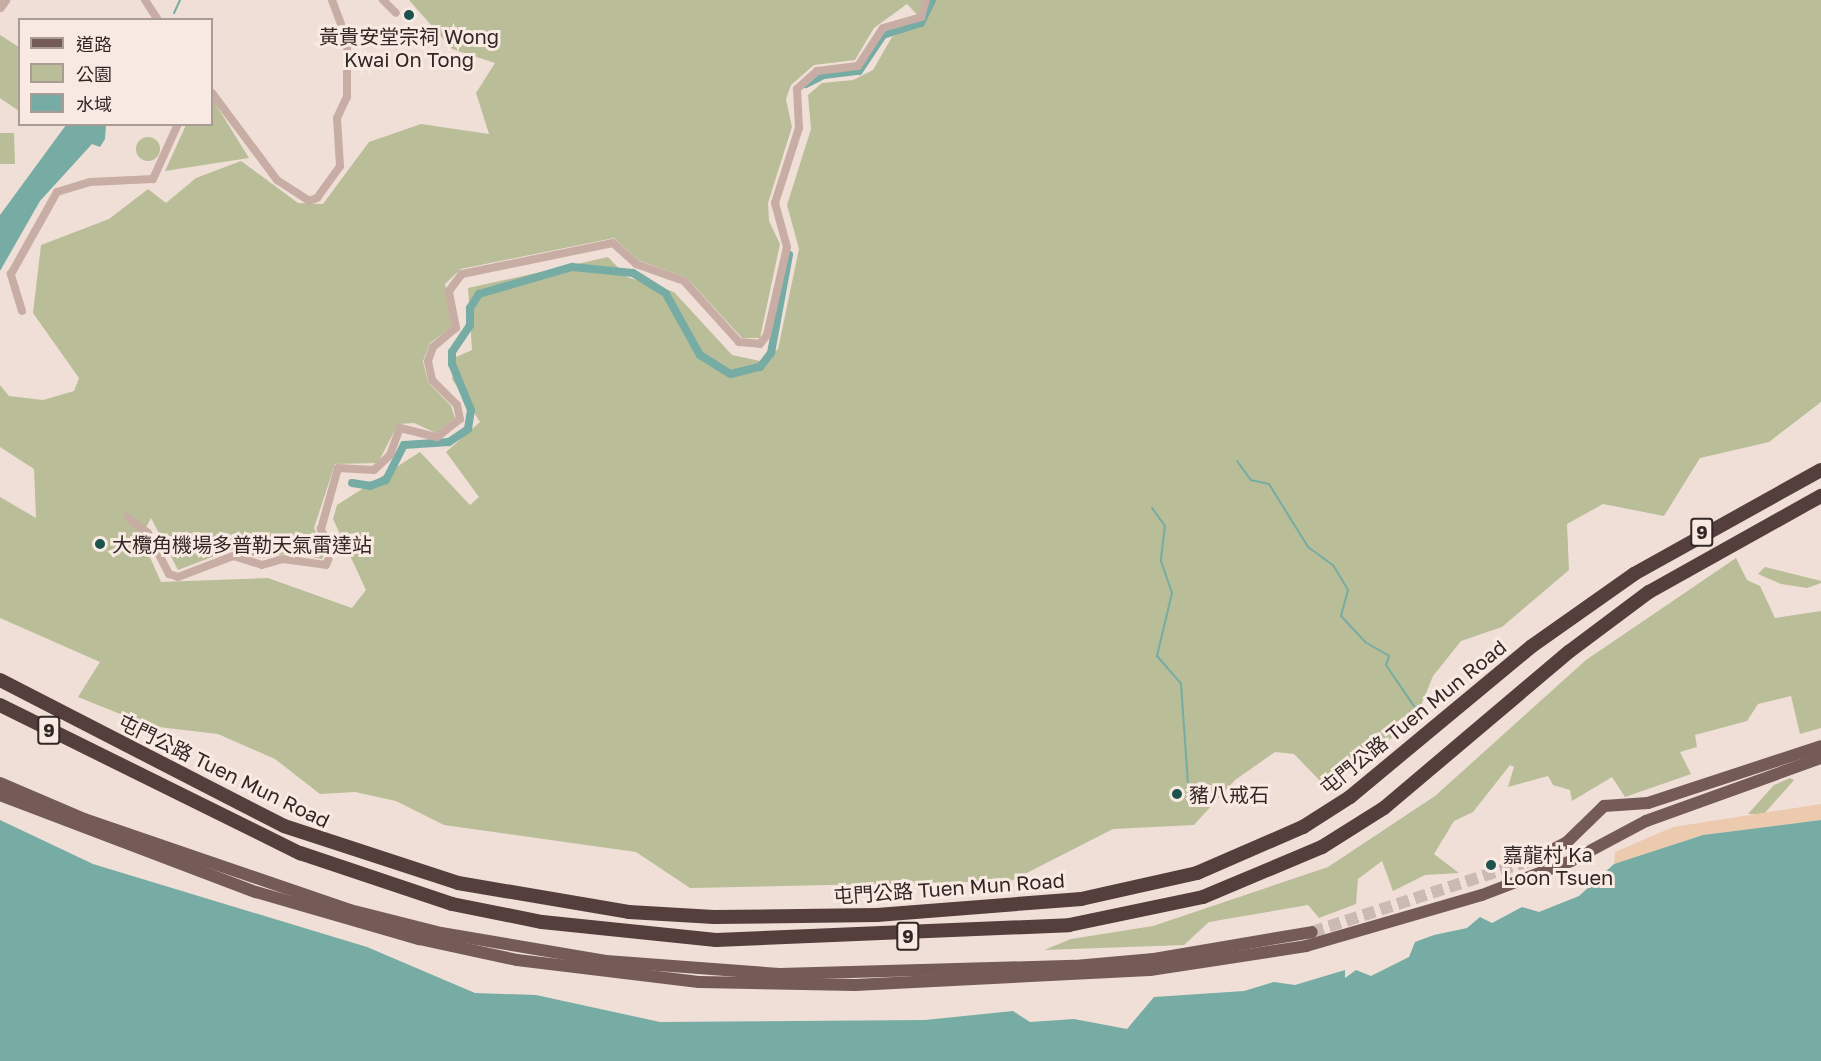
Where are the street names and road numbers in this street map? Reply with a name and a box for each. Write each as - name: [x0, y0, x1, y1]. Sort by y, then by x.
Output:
- road number: 9: [1690, 517, 1714, 547]
- street label: 屯門公路 Tuen Mun Road: [1315, 635, 1511, 799]
- street label: 屯門公路 Tuen Mun Road: [114, 709, 334, 833]
- road number: 9: [37, 715, 61, 745]
- street label: 屯門公路 Tuen Mun Road: [832, 868, 1066, 908]
- road number: 9: [896, 921, 920, 951]

